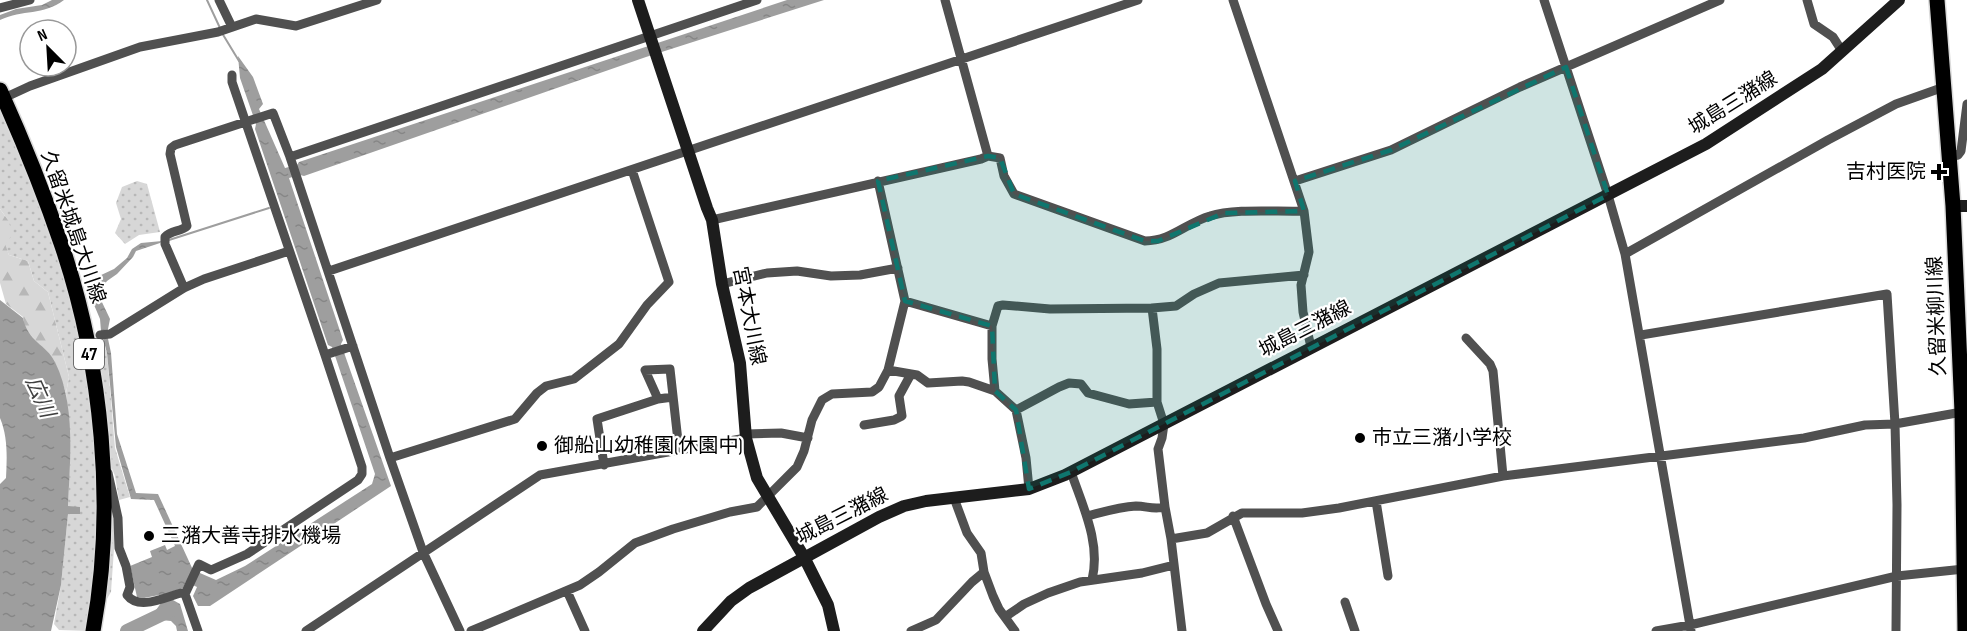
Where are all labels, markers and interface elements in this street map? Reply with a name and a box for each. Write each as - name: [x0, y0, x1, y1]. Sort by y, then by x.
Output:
- north arrow: [18, 18, 78, 78]
- text: N: [35, 25, 50, 46]
- street label: 城島三潴線: [1684, 66, 1782, 140]
- street label: 久留米城島大川線: [36, 147, 110, 307]
- place label: 吉村医院: [1846, 160, 1926, 184]
- marker: 吉村医院: [1930, 163, 1948, 181]
- street label: 久留米柳川線: [1923, 256, 1951, 376]
- street label: 宮本大川線: [728, 265, 770, 367]
- street label: 城島三潴線: [1255, 296, 1355, 362]
- road number: 47: [74, 339, 104, 369]
- water label: 広川: [20, 373, 61, 423]
- place label: 市立三潴小学校: [1372, 426, 1512, 450]
- marker: 市立三潴小学校: [1353, 431, 1367, 445]
- place label: 御船山幼稚園(休園中): [554, 434, 743, 458]
- marker: 御船山幼稚園(休園中): [535, 439, 549, 453]
- street label: 城島三潴線: [792, 483, 892, 549]
- place label: 三潴大善寺排水機場: [161, 524, 341, 548]
- marker: 三潴大善寺排水機場: [142, 529, 156, 543]

